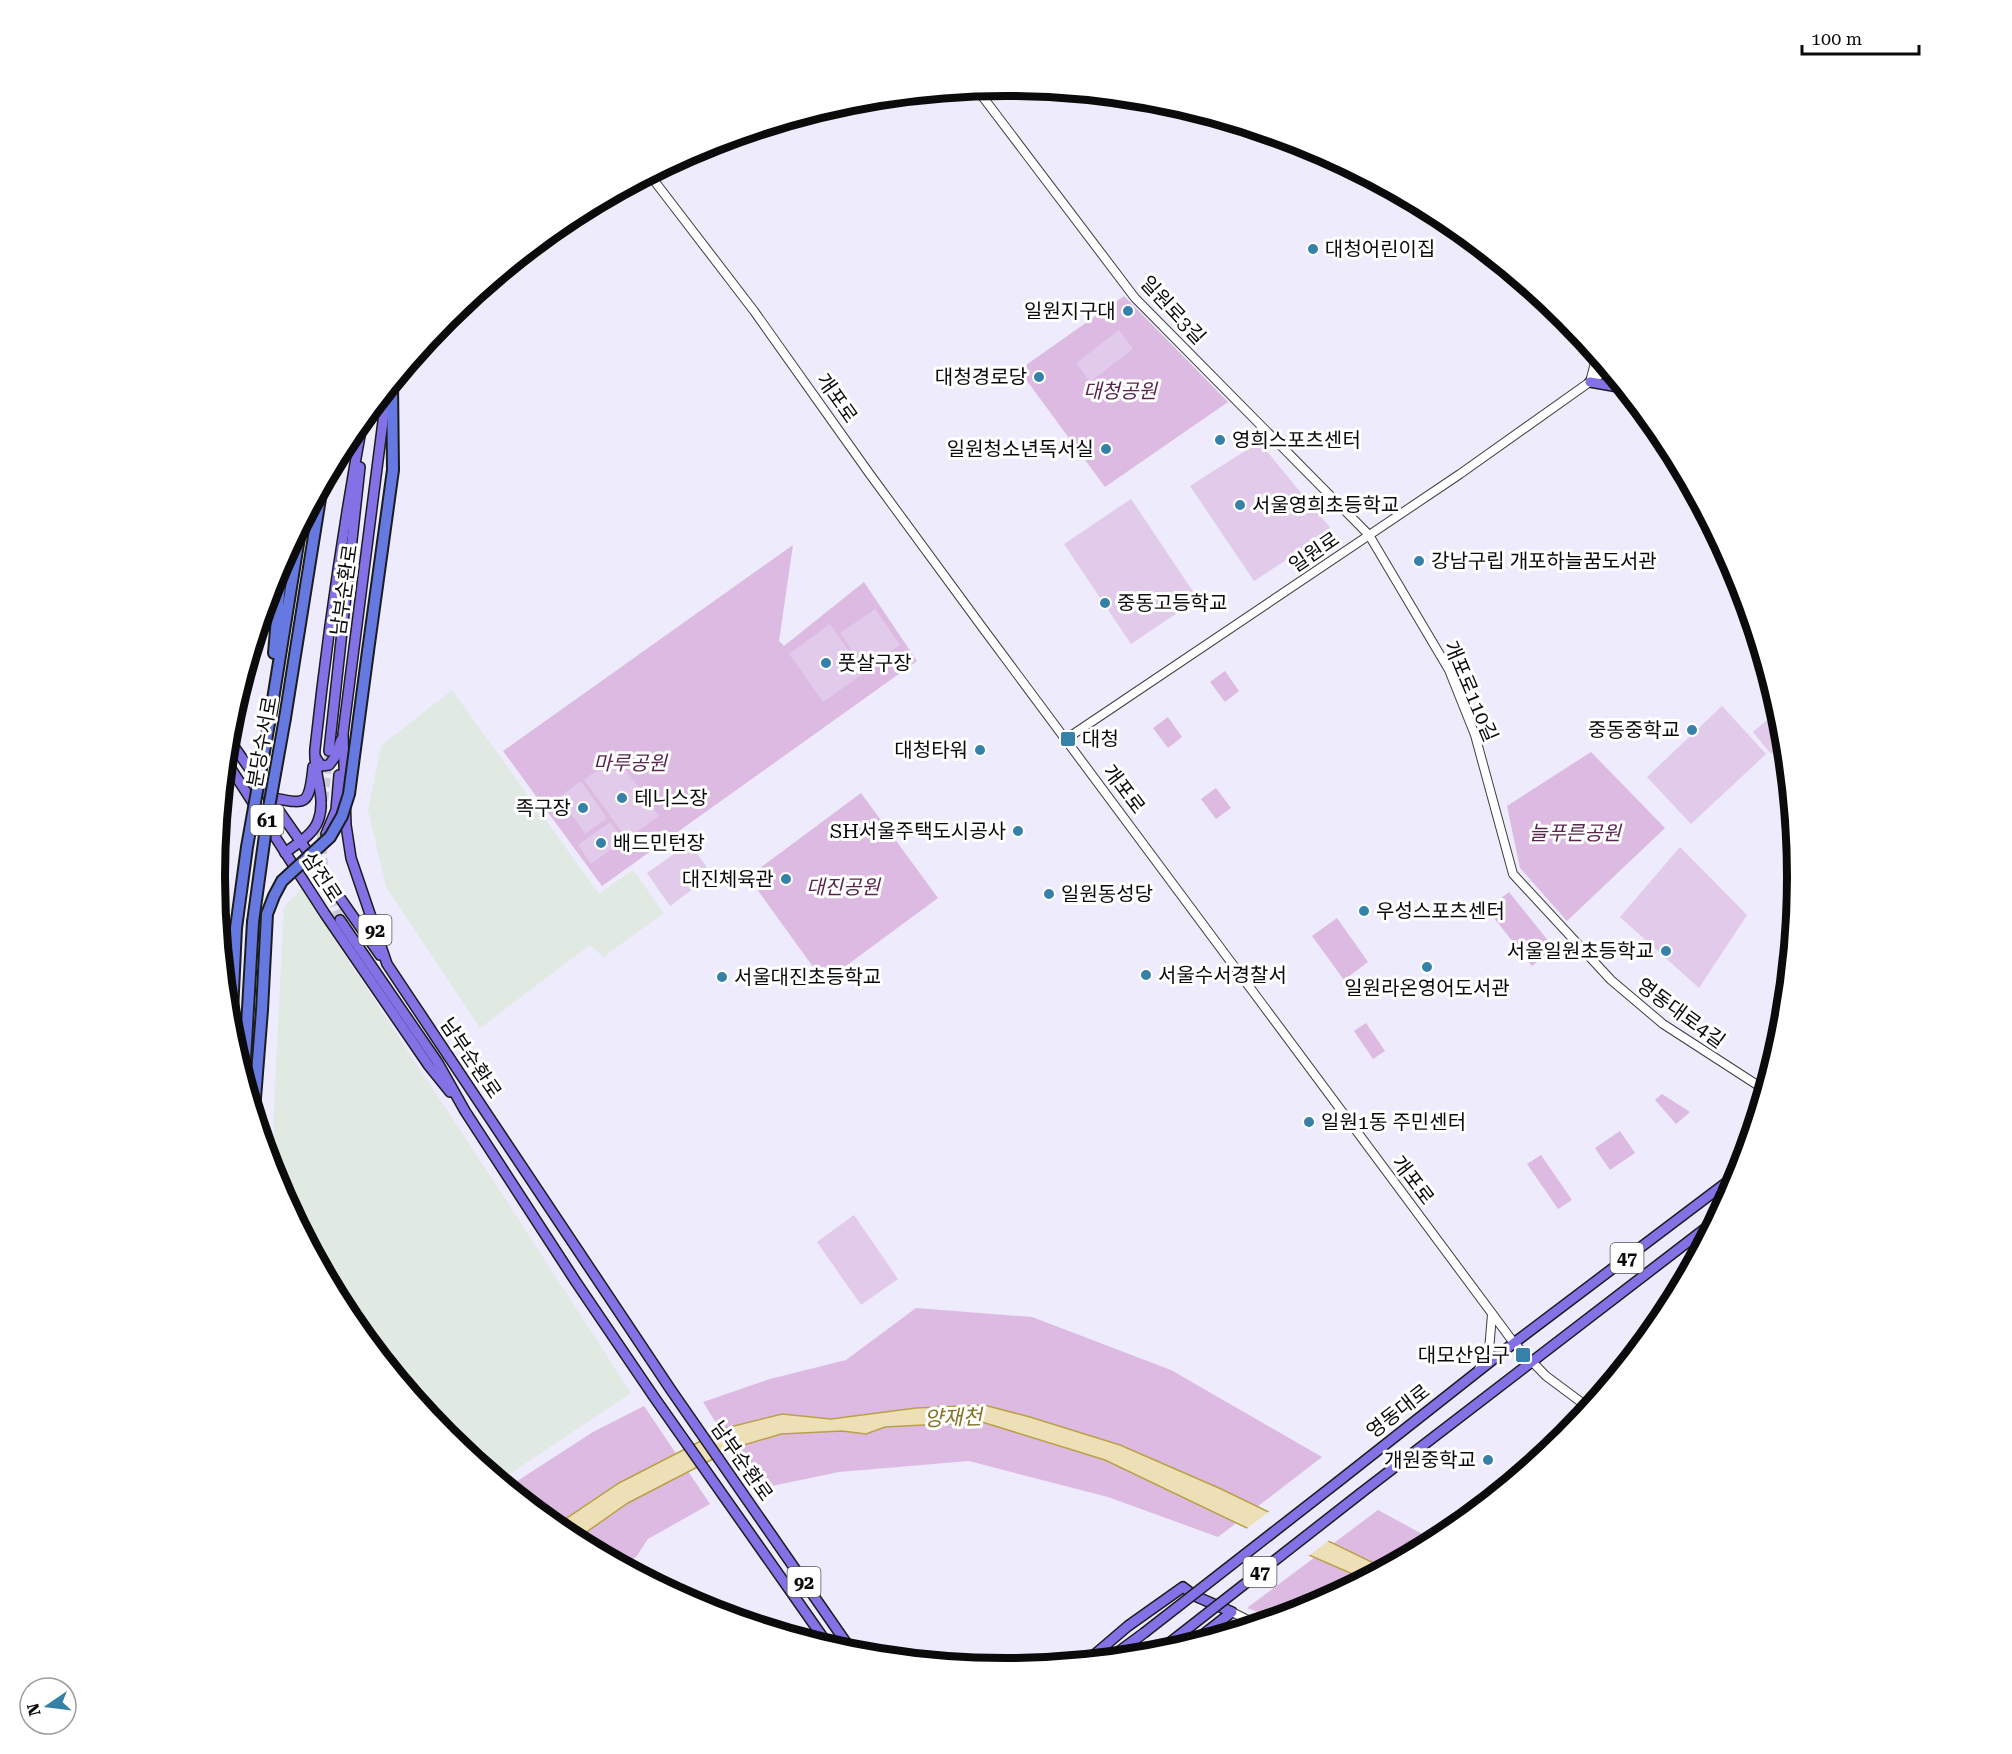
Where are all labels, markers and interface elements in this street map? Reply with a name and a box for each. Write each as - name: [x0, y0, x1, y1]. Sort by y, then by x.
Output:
- scale bar: [1802, 18, 1919, 56]
- text: 100 m: [1811, 28, 1862, 49]
- place label: 대청어린이집: [1325, 237, 1435, 261]
- marker: 대청어린이집: [1306, 242, 1320, 256]
- street label: 일원로3길: [1135, 271, 1211, 349]
- place label: 일원지구대: [1024, 299, 1116, 323]
- marker: 일원지구대: [1121, 304, 1135, 318]
- place label: 대청경로당: [935, 365, 1027, 389]
- street label: 개포로: [811, 369, 863, 427]
- marker: 대청경로당: [1032, 370, 1046, 384]
- park label: 대청공원: [1083, 379, 1158, 403]
- place label: 영희스포츠센터: [1232, 428, 1361, 452]
- marker: 영희스포츠센터: [1213, 433, 1227, 447]
- place label: 일원청소년독서실: [947, 437, 1094, 461]
- marker: 일원청소년독서실: [1099, 442, 1113, 456]
- place label: 서울영희초등학교: [1252, 493, 1399, 517]
- marker: 서울영희초등학교: [1233, 498, 1247, 512]
- street label: 일원로: [1284, 527, 1344, 577]
- street label: 남부순환로: [326, 543, 362, 637]
- place label: 강남구립 개포하늘꿈도서관: [1431, 549, 1657, 573]
- marker: 강남구립 개포하늘꿈도서관: [1412, 554, 1426, 568]
- place label: 중동고등학교: [1117, 591, 1227, 615]
- marker: 중동고등학교: [1098, 596, 1112, 610]
- street label: 개포로110길: [1439, 637, 1503, 745]
- place label: 풋살구장: [838, 651, 912, 675]
- marker: 풋살구장: [819, 656, 833, 670]
- street label: 분당수서로: [242, 695, 282, 789]
- place label: 중동중학교: [1588, 718, 1680, 742]
- marker: 중동중학교: [1685, 723, 1699, 737]
- place label: 대청: [1082, 727, 1119, 751]
- marker: 대청: [1059, 730, 1077, 748]
- place label: 대청타워: [894, 738, 968, 762]
- marker: 대청타워: [973, 743, 987, 757]
- park label: 마루공원: [593, 751, 668, 775]
- street label: 개포로: [1098, 760, 1150, 818]
- place label: 테니스장: [634, 786, 708, 810]
- marker: 테니스장: [615, 791, 629, 805]
- place label: 족구장: [516, 796, 571, 820]
- marker: 족구장: [576, 801, 590, 815]
- road number: 61: [250, 805, 284, 835]
- place label: SH서울주택도시공사: [830, 819, 1006, 843]
- park label: 늘푸른공원: [1529, 821, 1623, 845]
- marker: SH서울주택도시공사: [1011, 824, 1025, 838]
- place label: 배드민턴장: [613, 831, 705, 855]
- marker: 배드민턴장: [594, 836, 608, 850]
- street label: 삼전로: [297, 847, 347, 907]
- place label: 대진체육관: [682, 867, 774, 891]
- marker: 대진체육관: [779, 872, 793, 886]
- park label: 대진공원: [806, 875, 881, 899]
- place label: 일원동성당: [1061, 882, 1153, 906]
- marker: 일원동성당: [1042, 887, 1056, 901]
- place label: 우성스포츠센터: [1376, 899, 1505, 923]
- marker: 우성스포츠센터: [1357, 904, 1371, 918]
- road number: 92: [358, 915, 392, 945]
- place label: 서울일원초등학교: [1507, 939, 1654, 963]
- marker: 서울일원초등학교: [1659, 944, 1673, 958]
- marker: 일원라온영어도서관: [1420, 960, 1434, 974]
- place label: 서울수서경찰서: [1158, 963, 1287, 987]
- place label: 서울대진초등학교: [734, 965, 881, 989]
- marker: 서울수서경찰서: [1139, 968, 1153, 982]
- marker: 서울대진초등학교: [715, 970, 729, 984]
- street label: 영동대로4길: [1632, 973, 1730, 1053]
- place label: 일원라온영어도서관: [1344, 976, 1510, 1000]
- street label: 남부순환로: [435, 1013, 507, 1103]
- place label: 일원1동 주민센터: [1321, 1110, 1466, 1134]
- marker: 일원1동 주민센터: [1302, 1115, 1316, 1129]
- street label: 개포로: [1387, 1151, 1439, 1209]
- road number: 47: [1610, 1243, 1644, 1273]
- place label: 대모산입구: [1418, 1343, 1510, 1367]
- marker: 대모산입구: [1514, 1346, 1532, 1364]
- street label: 영동대로: [1362, 1379, 1434, 1443]
- water label: 양재천: [924, 1405, 985, 1431]
- street label: 남부순환로: [706, 1416, 778, 1506]
- place label: 개원중학교: [1384, 1448, 1476, 1472]
- marker: 개원중학교: [1481, 1453, 1495, 1467]
- road number: 47: [1244, 1557, 1276, 1587]
- road number: 92: [788, 1567, 820, 1597]
- north arrow: [18, 1676, 78, 1736]
- text: N: [23, 1701, 45, 1718]

